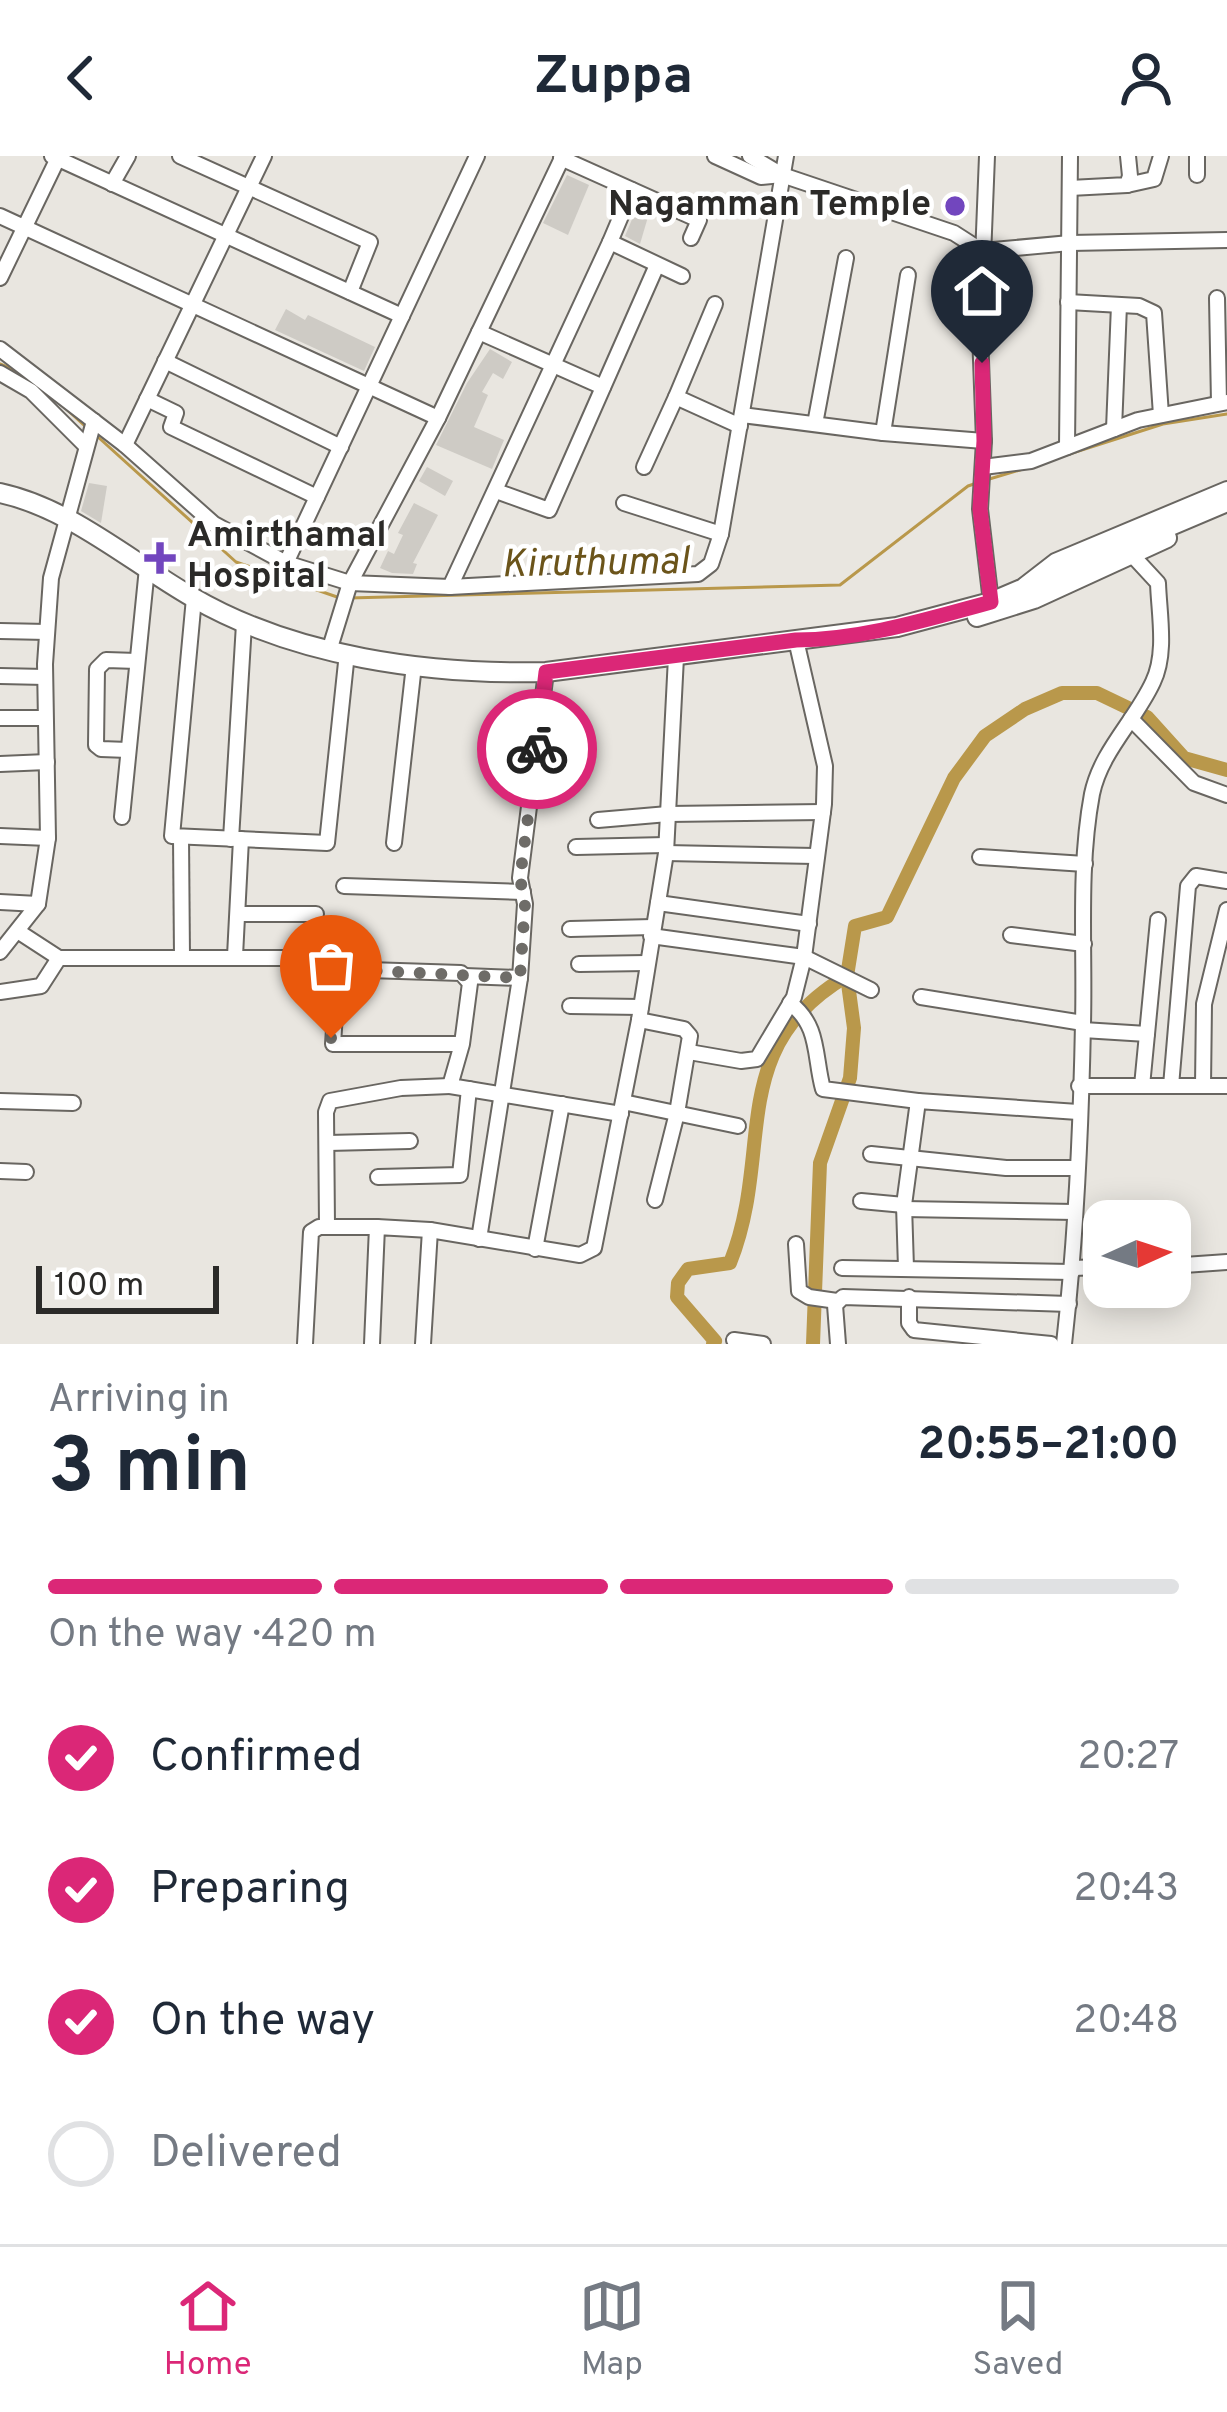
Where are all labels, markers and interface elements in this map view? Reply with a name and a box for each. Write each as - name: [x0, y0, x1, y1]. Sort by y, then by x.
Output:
- text: Zuppa: [534, 44, 693, 113]
- icon: back: [48, 45, 114, 111]
- icon: person: [1113, 45, 1179, 111]
- place label: Nagamman Temple: [608, 183, 931, 229]
- marker: Nagamman Temple: [942, 193, 968, 219]
- pin: [931, 240, 1033, 363]
- icon: home: [949, 258, 1015, 324]
- place label: Amirthamal Hospital: [187, 514, 387, 601]
- water label: Kiruthumal: [501, 539, 691, 591]
- marker: Amirthamal Hospital: [144, 542, 176, 574]
- courier: [477, 689, 597, 809]
- icon: bike: [504, 716, 570, 782]
- pin: [280, 915, 382, 1038]
- icon: bag: [298, 933, 364, 999]
- north arrow: [1083, 1200, 1191, 1308]
- map controls: [1083, 1200, 1191, 1308]
- scale bar: [36, 1260, 219, 1313]
- text: 100 m: [54, 1266, 144, 1308]
- text: Arriving in: [48, 1377, 230, 1426]
- text: 20:55–21:00: [918, 1418, 1179, 1475]
- text: 3 min: [48, 1421, 251, 1520]
- text: On the way · 420 m: [48, 1612, 377, 1661]
- icon: check: [48, 1725, 114, 1791]
- text: Confirmed: [150, 1730, 362, 1787]
- text: 20:27: [1077, 1734, 1179, 1783]
- icon: check: [48, 1857, 114, 1923]
- text: Preparing: [150, 1862, 350, 1919]
- text: 20:43: [1074, 1866, 1179, 1915]
- icon: check: [48, 1989, 114, 2055]
- text: On the way: [150, 1994, 375, 2051]
- text: 20:48: [1073, 1998, 1179, 2047]
- text: Delivered: [150, 2126, 342, 2183]
- tab: Home: [164, 2273, 251, 2387]
- tab: Map: [579, 2273, 645, 2387]
- tab: Saved: [973, 2273, 1063, 2387]

